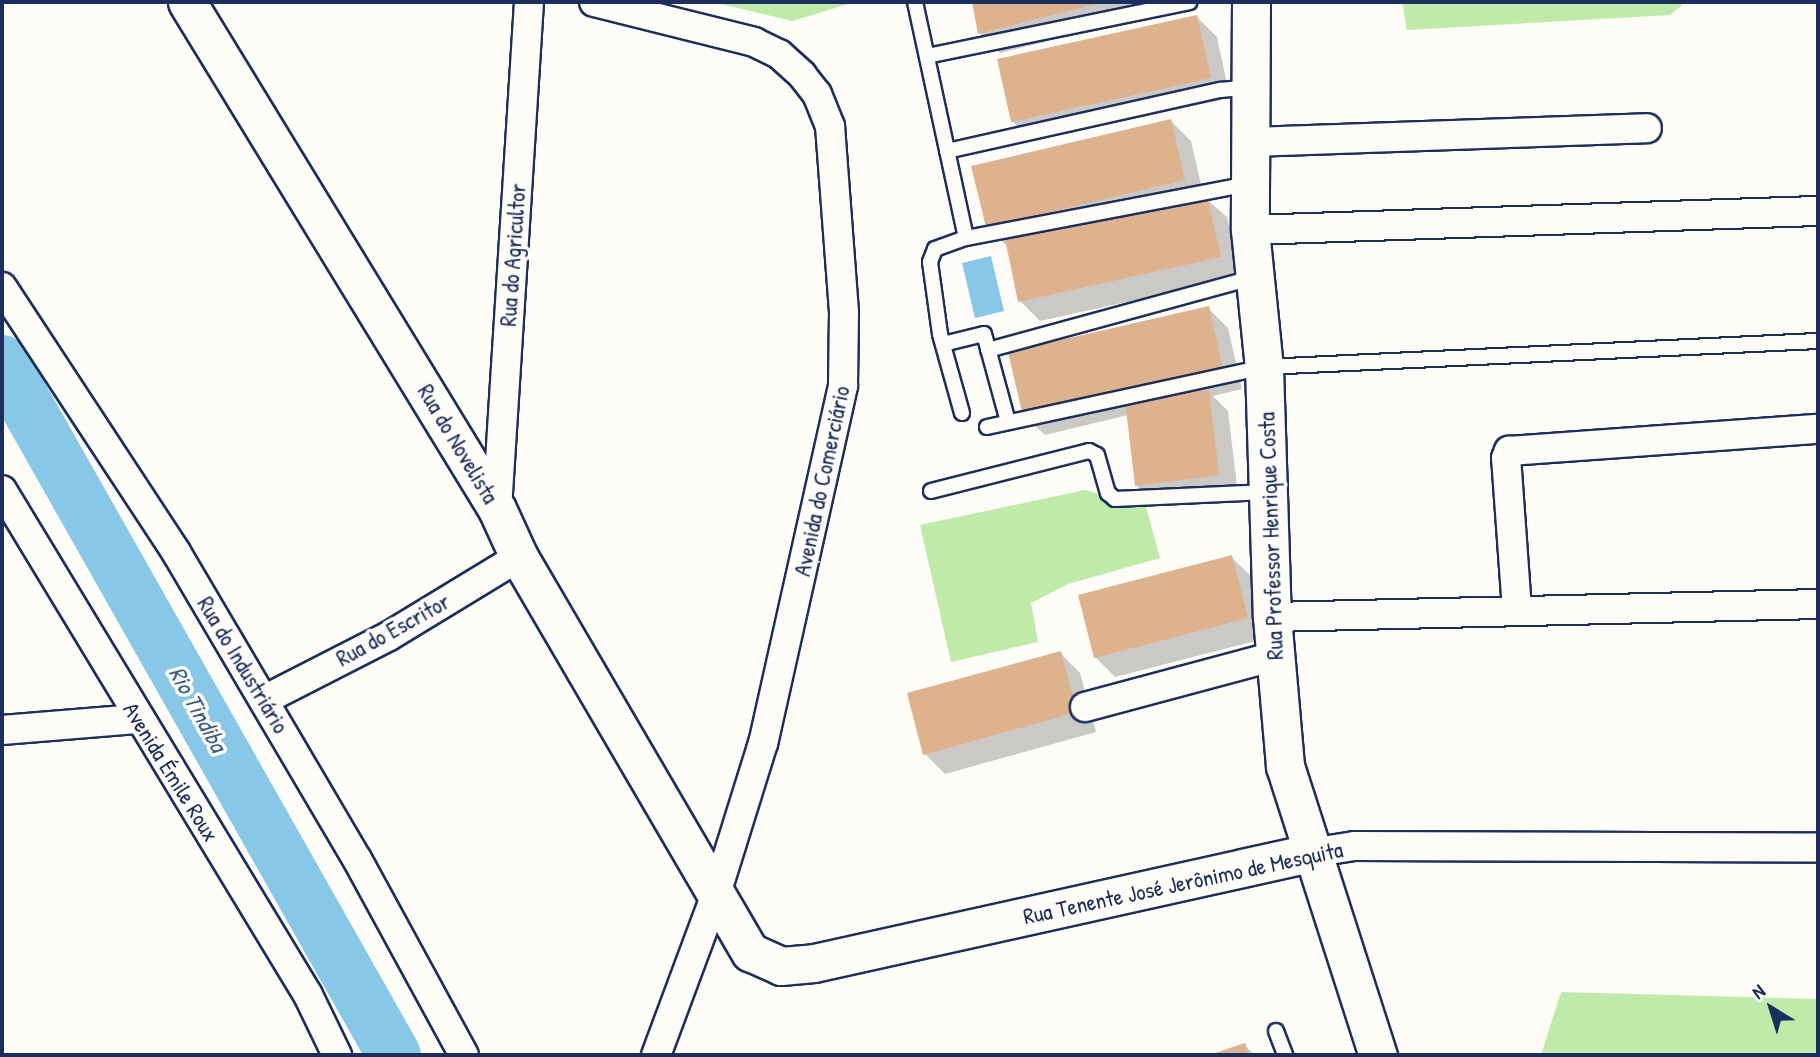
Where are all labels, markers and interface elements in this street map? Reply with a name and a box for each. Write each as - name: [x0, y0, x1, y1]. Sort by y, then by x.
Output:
- street label: Rua do Agricultor: [494, 183, 532, 327]
- street label: Rua do Novelista: [412, 379, 504, 509]
- street label: Avenida do Comerciário: [788, 383, 856, 579]
- street label: Rua Professor Henrique Costa: [1253, 412, 1289, 660]
- street label: Rua do Escritor: [331, 588, 455, 672]
- street label: Rua do Industriário: [191, 592, 295, 738]
- water label: Rio Tindiba: [163, 661, 233, 757]
- street label: Avenida Émile Roux: [117, 697, 225, 847]
- street label: Rua Tenente José Jerônimo de Mesquita: [1021, 836, 1345, 930]
- north arrow: [1736, 973, 1806, 1043]
- text: N: [1746, 978, 1770, 1005]

